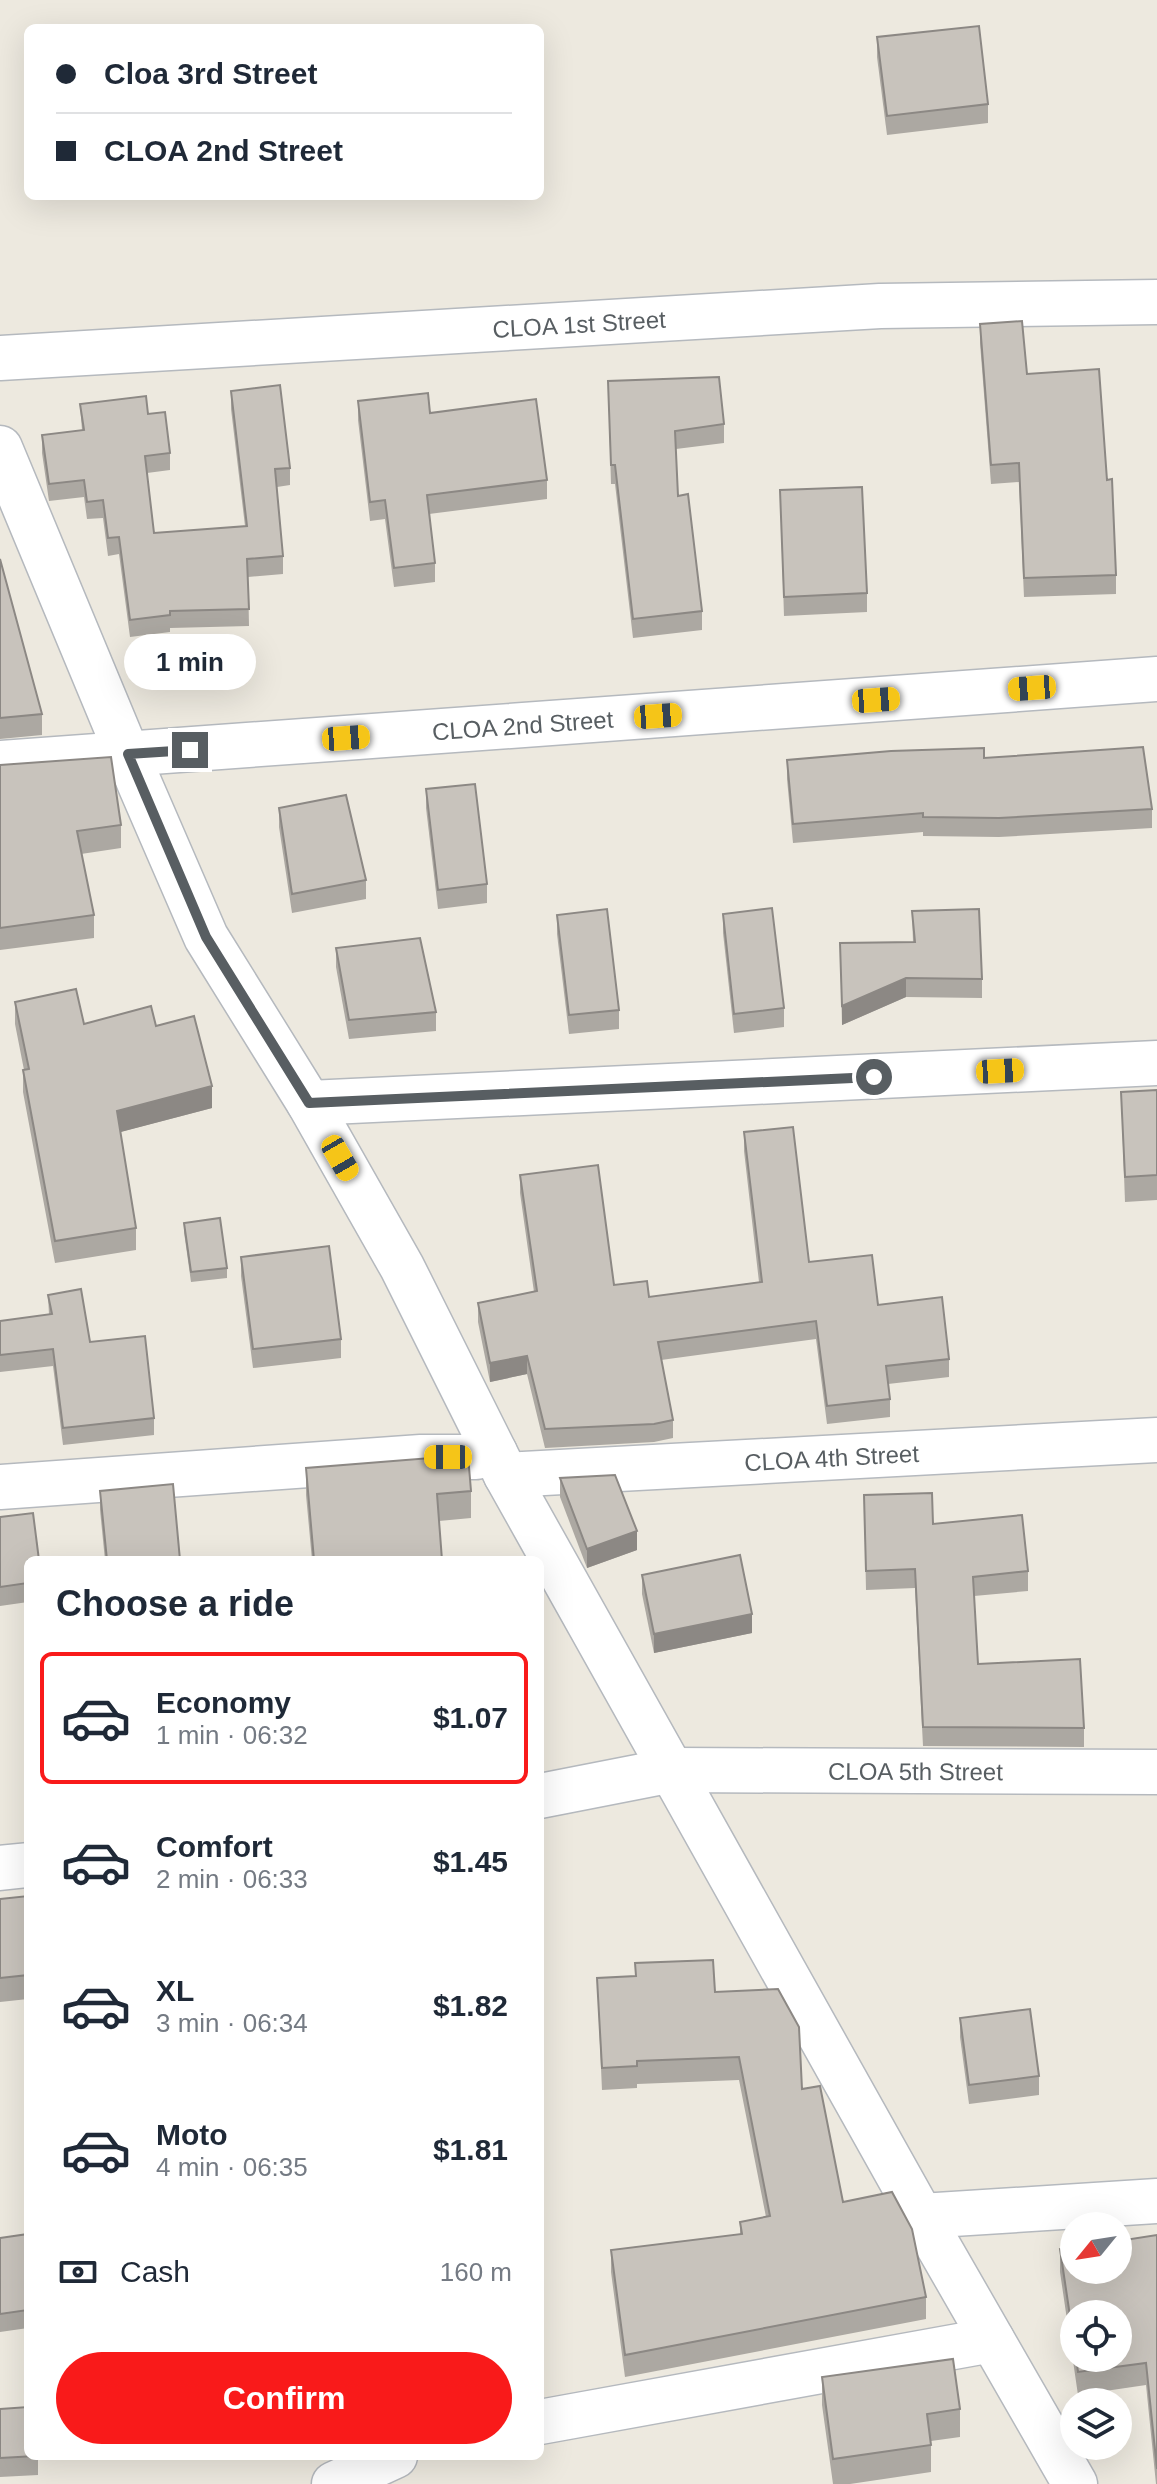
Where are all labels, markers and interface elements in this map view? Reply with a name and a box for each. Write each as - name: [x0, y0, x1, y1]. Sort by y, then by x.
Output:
- text: Cloa 3rd Street: [104, 57, 317, 90]
- text: CLOA 2nd Street: [104, 134, 343, 167]
- street label: CLOA 1st Street: [492, 305, 667, 342]
- callout: 1 min: [124, 634, 256, 690]
- text: 1 min: [156, 647, 224, 677]
- car: [1007, 674, 1057, 702]
- car: [851, 686, 901, 714]
- car: [633, 702, 683, 730]
- street label: CLOA 2nd Street: [431, 705, 614, 745]
- car: [321, 724, 371, 752]
- route end: [172, 732, 208, 768]
- car: [975, 1058, 1025, 1084]
- route start: [856, 1059, 892, 1095]
- car: [318, 1131, 362, 1185]
- street label: CLOA 4th Street: [743, 1439, 920, 1476]
- car: [424, 1445, 472, 1469]
- text: Choose a ride: [56, 1583, 294, 1624]
- icon: car: [60, 1682, 132, 1754]
- text: Economy: [156, 1686, 291, 1719]
- text: $1.07: [433, 1701, 508, 1734]
- text: 1 min · 06:32: [156, 1720, 308, 1750]
- street label: CLOA 5th Street: [828, 1757, 1003, 1785]
- icon: car: [60, 1826, 132, 1898]
- text: Comfort: [156, 1830, 273, 1863]
- text: $1.45: [433, 1845, 508, 1878]
- text: 2 min · 06:33: [156, 1864, 308, 1894]
- icon: car: [60, 1970, 132, 2042]
- text: XL: [156, 1974, 194, 2007]
- text: $1.82: [433, 1989, 508, 2022]
- text: 3 min · 06:34: [156, 2008, 308, 2038]
- icon: car: [60, 2114, 132, 2186]
- text: Moto: [156, 2118, 228, 2151]
- text: $1.81: [433, 2133, 508, 2166]
- text: 4 min · 06:35: [156, 2152, 308, 2182]
- north arrow: [1060, 2212, 1132, 2284]
- map controls: [1060, 2212, 1132, 2460]
- icon: cash: [56, 2250, 100, 2294]
- text: Cash: [120, 2255, 190, 2288]
- text: 160 m: [440, 2257, 512, 2287]
- button: locate: [1060, 2300, 1132, 2372]
- button: Confirm: [56, 2352, 512, 2444]
- button: layers: [1060, 2388, 1132, 2460]

